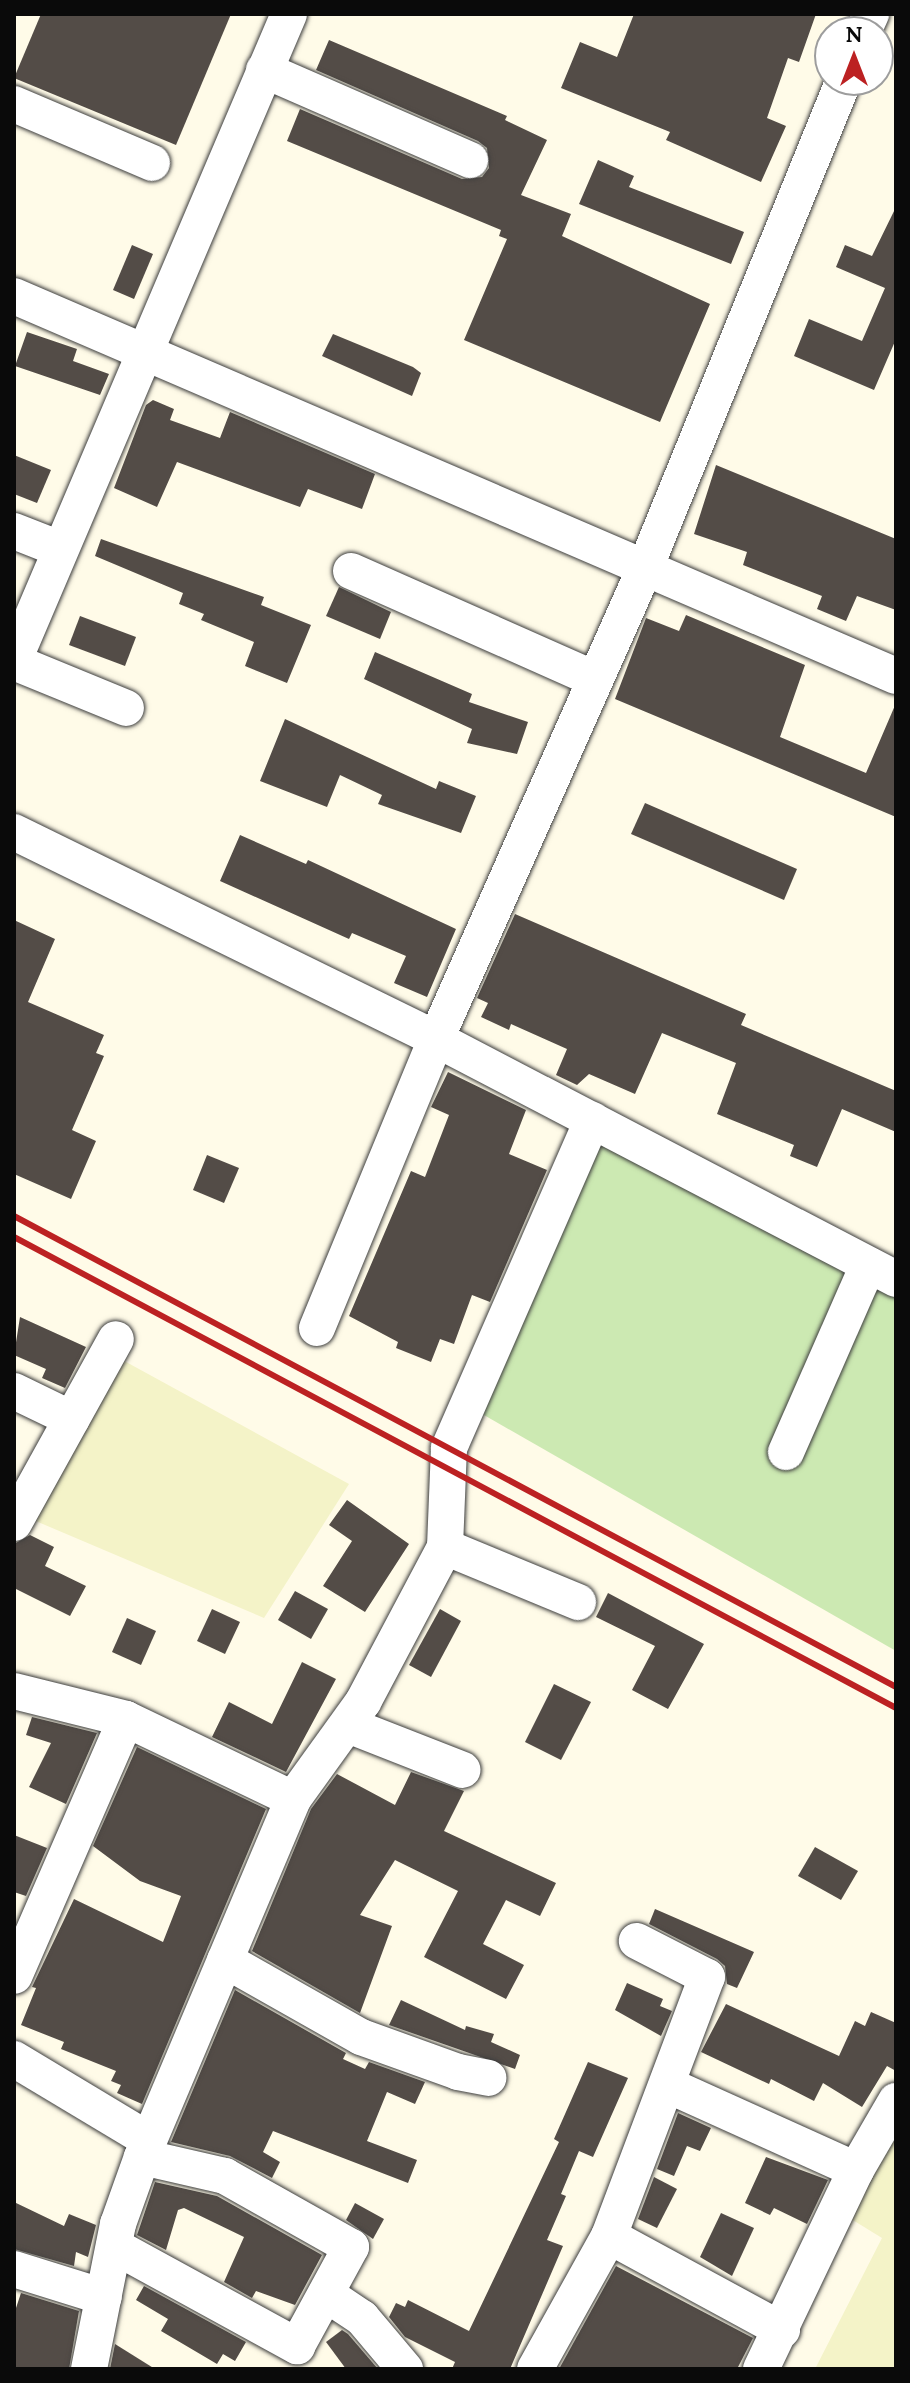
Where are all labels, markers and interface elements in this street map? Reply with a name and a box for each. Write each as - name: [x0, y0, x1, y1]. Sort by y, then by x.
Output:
- north arrow: [814, 16, 894, 96]
- text: N: [845, 20, 863, 48]

